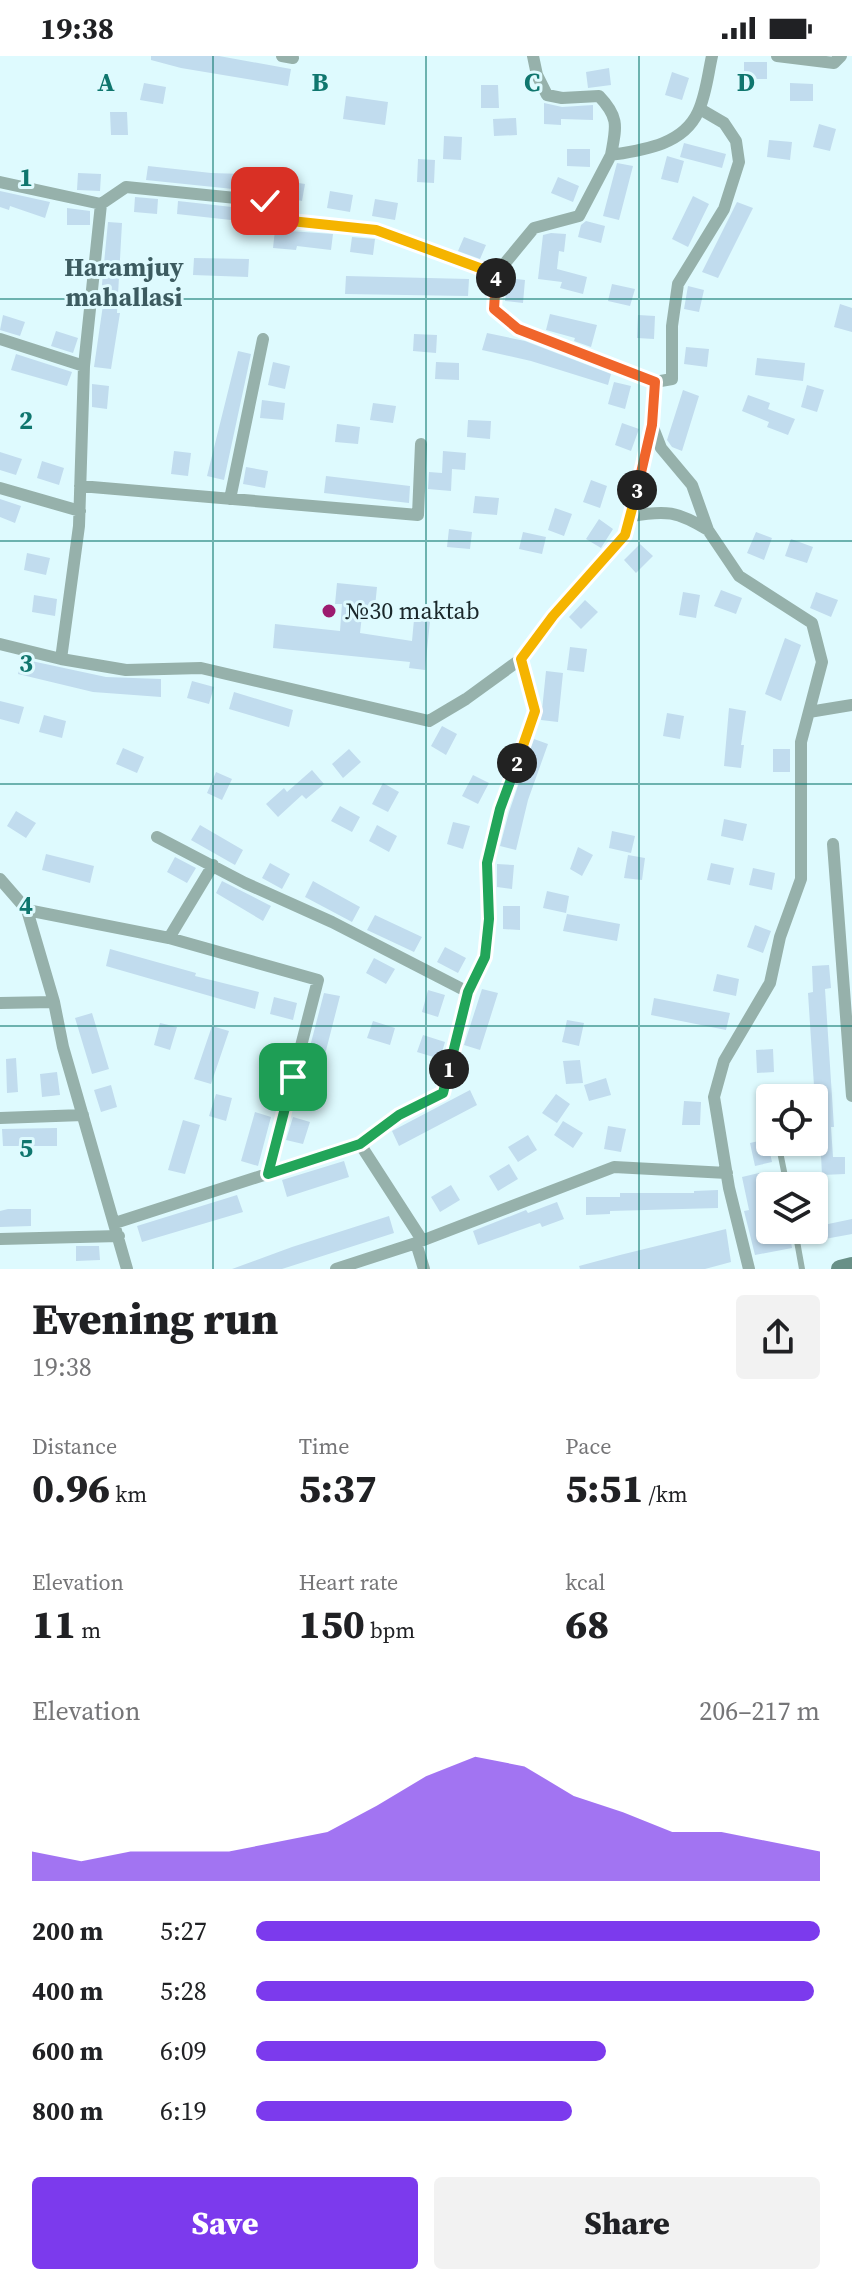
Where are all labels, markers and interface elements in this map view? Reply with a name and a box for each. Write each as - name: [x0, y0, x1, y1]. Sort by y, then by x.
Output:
- text: 19:38: [40, 8, 114, 49]
- text: A: [97, 64, 115, 100]
- text: B: [312, 64, 329, 100]
- text: C: [524, 64, 540, 100]
- text: D: [737, 64, 755, 100]
- text: 1: [19, 159, 33, 195]
- pin: [231, 167, 299, 235]
- icon: check: [243, 179, 287, 223]
- district label: Haramjuy mahallasi: [64, 249, 184, 315]
- pin: 4: [476, 258, 516, 298]
- text: 4: [490, 263, 502, 293]
- text: 2: [19, 402, 33, 438]
- pin: 3: [617, 470, 657, 510]
- text: 3: [631, 475, 643, 505]
- place label: №30 maktab: [345, 594, 480, 627]
- marker: №30 maktab: [320, 602, 338, 620]
- text: 3: [19, 645, 33, 681]
- pin: 2: [497, 743, 537, 783]
- text: 2: [511, 748, 523, 778]
- text: 4: [19, 887, 33, 923]
- pin: [259, 1043, 327, 1111]
- pin: 1: [429, 1049, 469, 1089]
- text: 1: [443, 1054, 455, 1084]
- icon: arrive: [271, 1055, 315, 1099]
- map controls: [756, 1084, 828, 1244]
- button: locate: [756, 1084, 828, 1156]
- text: 5: [19, 1130, 33, 1166]
- button: layers: [756, 1172, 828, 1244]
- text: Evening run: [32, 1288, 278, 1349]
- button: share: [736, 1295, 820, 1379]
- text: 19:38: [32, 1349, 92, 1385]
- text: Distance: [32, 1431, 117, 1461]
- text: Time: [299, 1431, 350, 1461]
- text: Pace: [565, 1431, 611, 1461]
- text: 0.96: [32, 1461, 110, 1515]
- text: 5:37: [299, 1461, 377, 1515]
- text: 5:51: [565, 1461, 643, 1515]
- text: km: [110, 1479, 147, 1509]
- text: /km: [643, 1479, 688, 1509]
- text: Elevation: [32, 1567, 124, 1597]
- text: Heart rate: [299, 1567, 398, 1597]
- text: kcal: [565, 1567, 605, 1597]
- text: 11: [32, 1597, 76, 1651]
- text: 150: [299, 1597, 365, 1651]
- text: 68: [565, 1597, 609, 1651]
- text: m: [76, 1615, 101, 1645]
- text: bpm: [365, 1615, 415, 1645]
- text: Elevation: [32, 1693, 141, 1729]
- text: 206–217 m: [699, 1693, 820, 1729]
- text: 200 m: [32, 1913, 103, 1949]
- text: 5:27: [160, 1913, 207, 1949]
- text: 400 m: [32, 1973, 103, 2009]
- text: 5:28: [160, 1973, 207, 2009]
- text: 600 m: [32, 2033, 103, 2069]
- text: 6:09: [160, 2033, 207, 2069]
- text: 800 m: [32, 2093, 103, 2129]
- text: 6:19: [160, 2093, 207, 2129]
- button: Save: [32, 2177, 418, 2269]
- button: Share: [434, 2177, 820, 2269]

